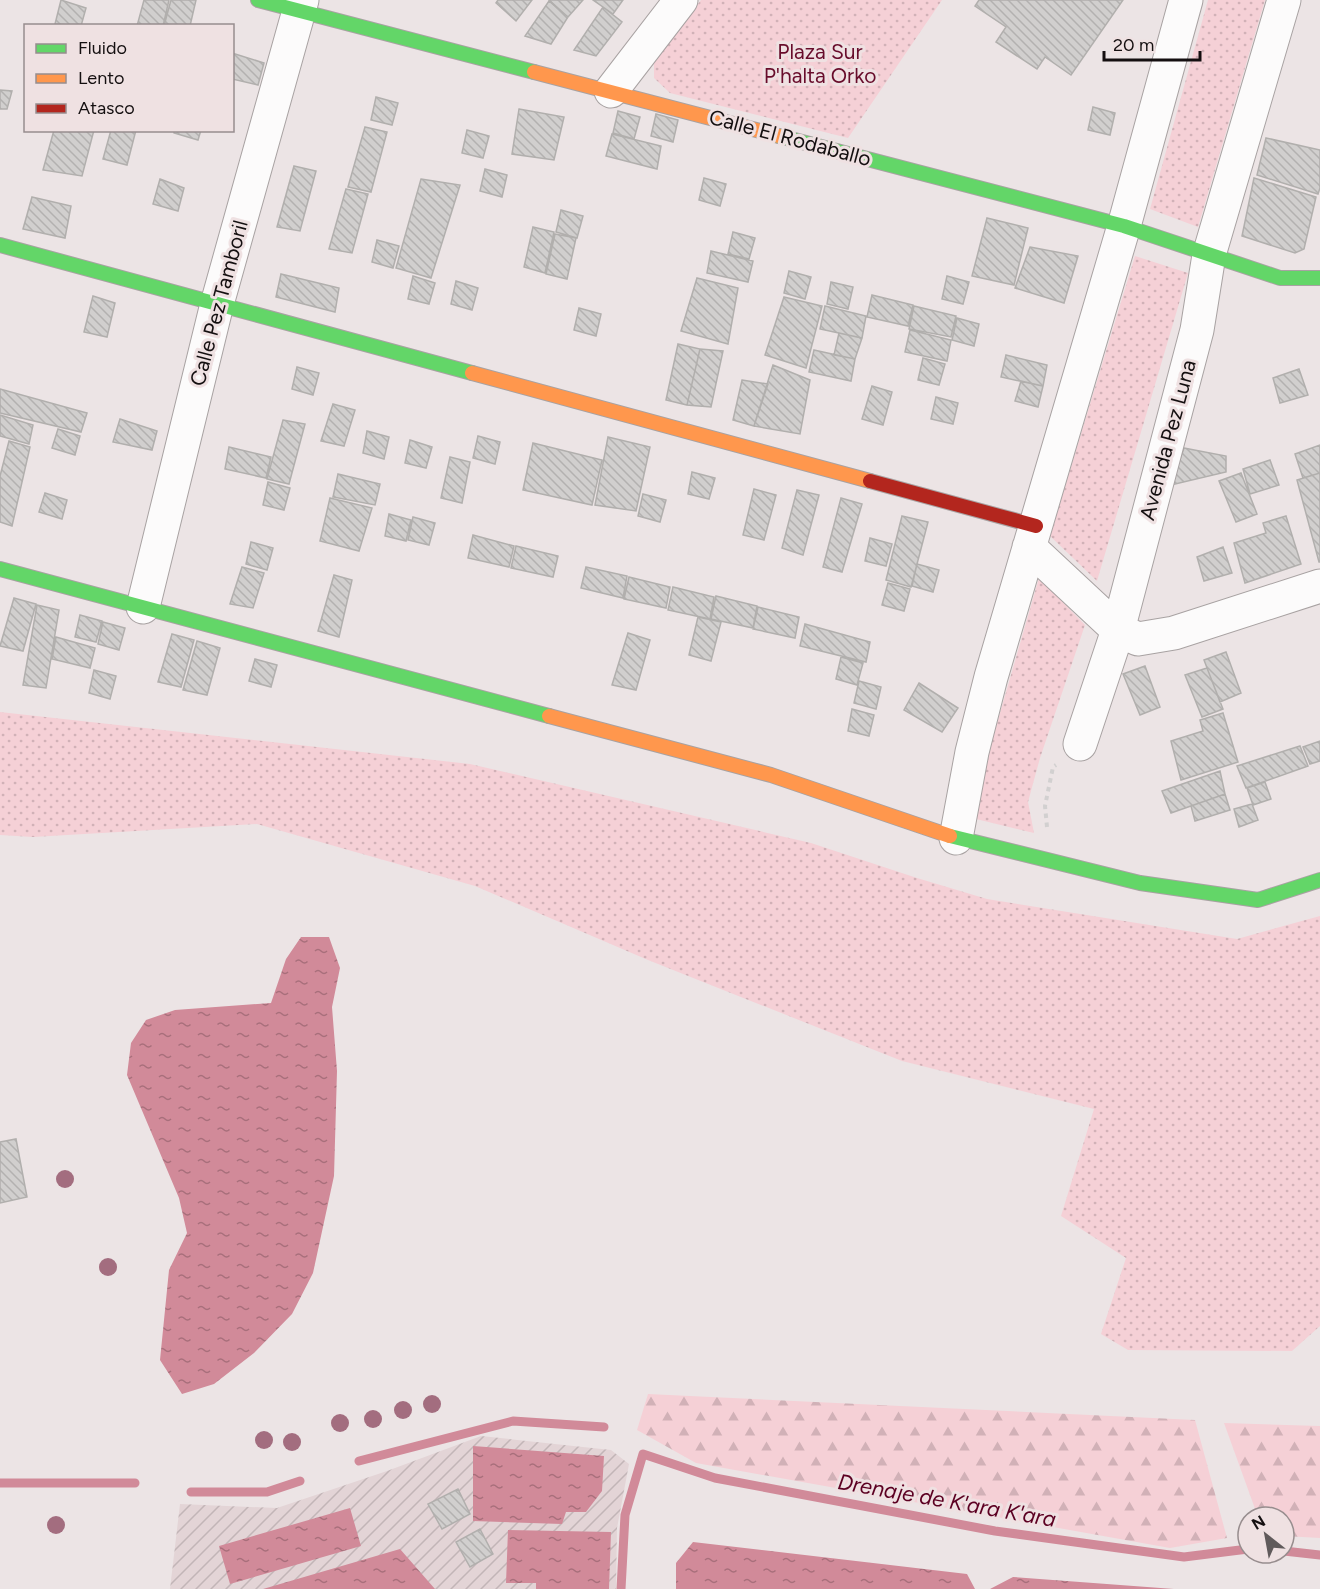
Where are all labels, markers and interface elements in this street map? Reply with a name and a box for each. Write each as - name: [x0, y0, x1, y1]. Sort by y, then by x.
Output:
- legend: [24, 24, 234, 132]
- scale bar: [1104, 24, 1200, 62]
- text: 20 m: [1113, 34, 1154, 56]
- text: Fluido: [78, 37, 127, 59]
- park label: Plaza Sur P'halta Orko: [764, 39, 876, 88]
- text: Lento: [78, 67, 124, 89]
- text: Atasco: [78, 97, 135, 119]
- street label: Calle El Rodaballo: [706, 104, 874, 171]
- street label: Calle Pez Tamboril: [184, 217, 253, 389]
- street label: Avenida Pez Luna: [1134, 357, 1201, 523]
- water label: Drenaje de K'ara K'ara: [836, 1468, 1058, 1533]
- north arrow: [1236, 1505, 1296, 1565]
- text: N: [1248, 1511, 1269, 1534]

